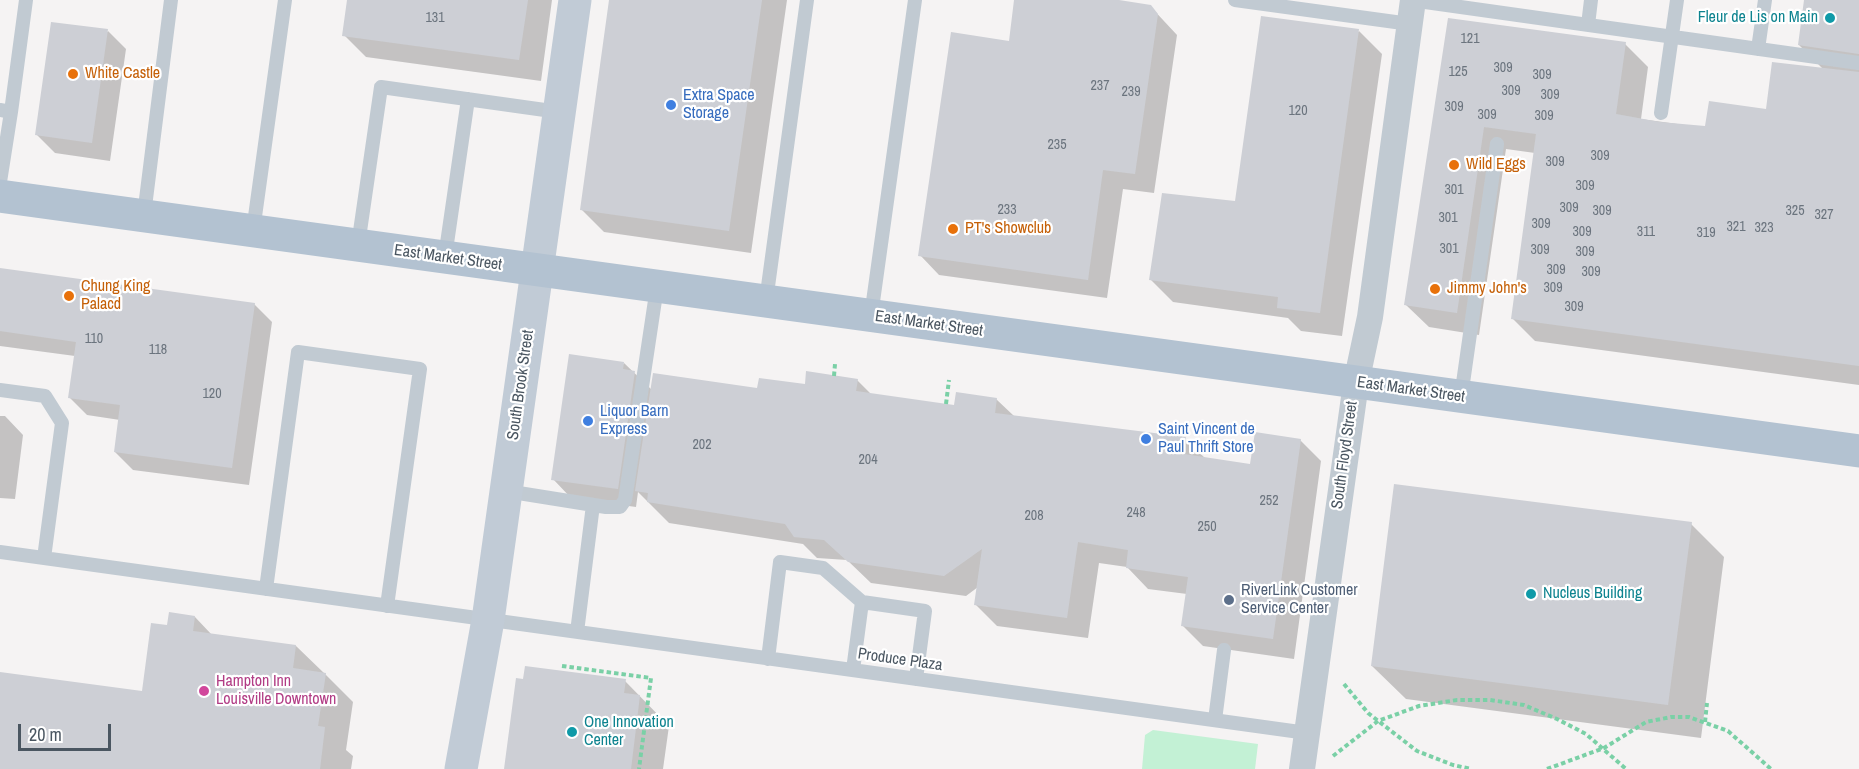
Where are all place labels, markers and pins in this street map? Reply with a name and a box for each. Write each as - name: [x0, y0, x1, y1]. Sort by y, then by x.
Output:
- place label: Fleur de Lis on Main: [1698, 8, 1818, 28]
- marker: Fleur de Lis on Main: [1823, 11, 1837, 25]
- place label: White Castle: [85, 64, 160, 84]
- marker: White Castle: [66, 67, 80, 81]
- place label: Extra Space Storage: [683, 86, 754, 124]
- marker: Extra Space Storage: [664, 98, 678, 112]
- place label: Wild Eggs: [1466, 155, 1526, 175]
- marker: Wild Eggs: [1447, 158, 1461, 172]
- place label: PT's Showclub: [965, 219, 1051, 239]
- marker: PT's Showclub: [946, 222, 960, 236]
- place label: Chung King Palacd: [81, 277, 150, 315]
- place label: Jimmy John's: [1447, 279, 1527, 299]
- marker: Jimmy John's: [1428, 282, 1442, 296]
- marker: Chung King Palacd: [62, 289, 76, 303]
- place label: Liquor Barn Express: [600, 402, 669, 440]
- marker: Liquor Barn Express: [581, 414, 595, 428]
- place label: Saint Vincent de Paul Thrift Store: [1158, 420, 1255, 458]
- marker: Saint Vincent de Paul Thrift Store: [1139, 432, 1153, 446]
- place label: RiverLink Customer Service Center: [1241, 581, 1358, 619]
- place label: Nucleus Building: [1543, 584, 1642, 604]
- marker: Nucleus Building: [1524, 587, 1538, 601]
- marker: RiverLink Customer Service Center: [1222, 593, 1236, 607]
- place label: Hampton Inn Louisville Downtown: [216, 672, 336, 710]
- marker: Hampton Inn Louisville Downtown: [197, 684, 211, 698]
- place label: One Innovation Center: [584, 713, 674, 751]
- marker: One Innovation Center: [565, 725, 579, 739]

